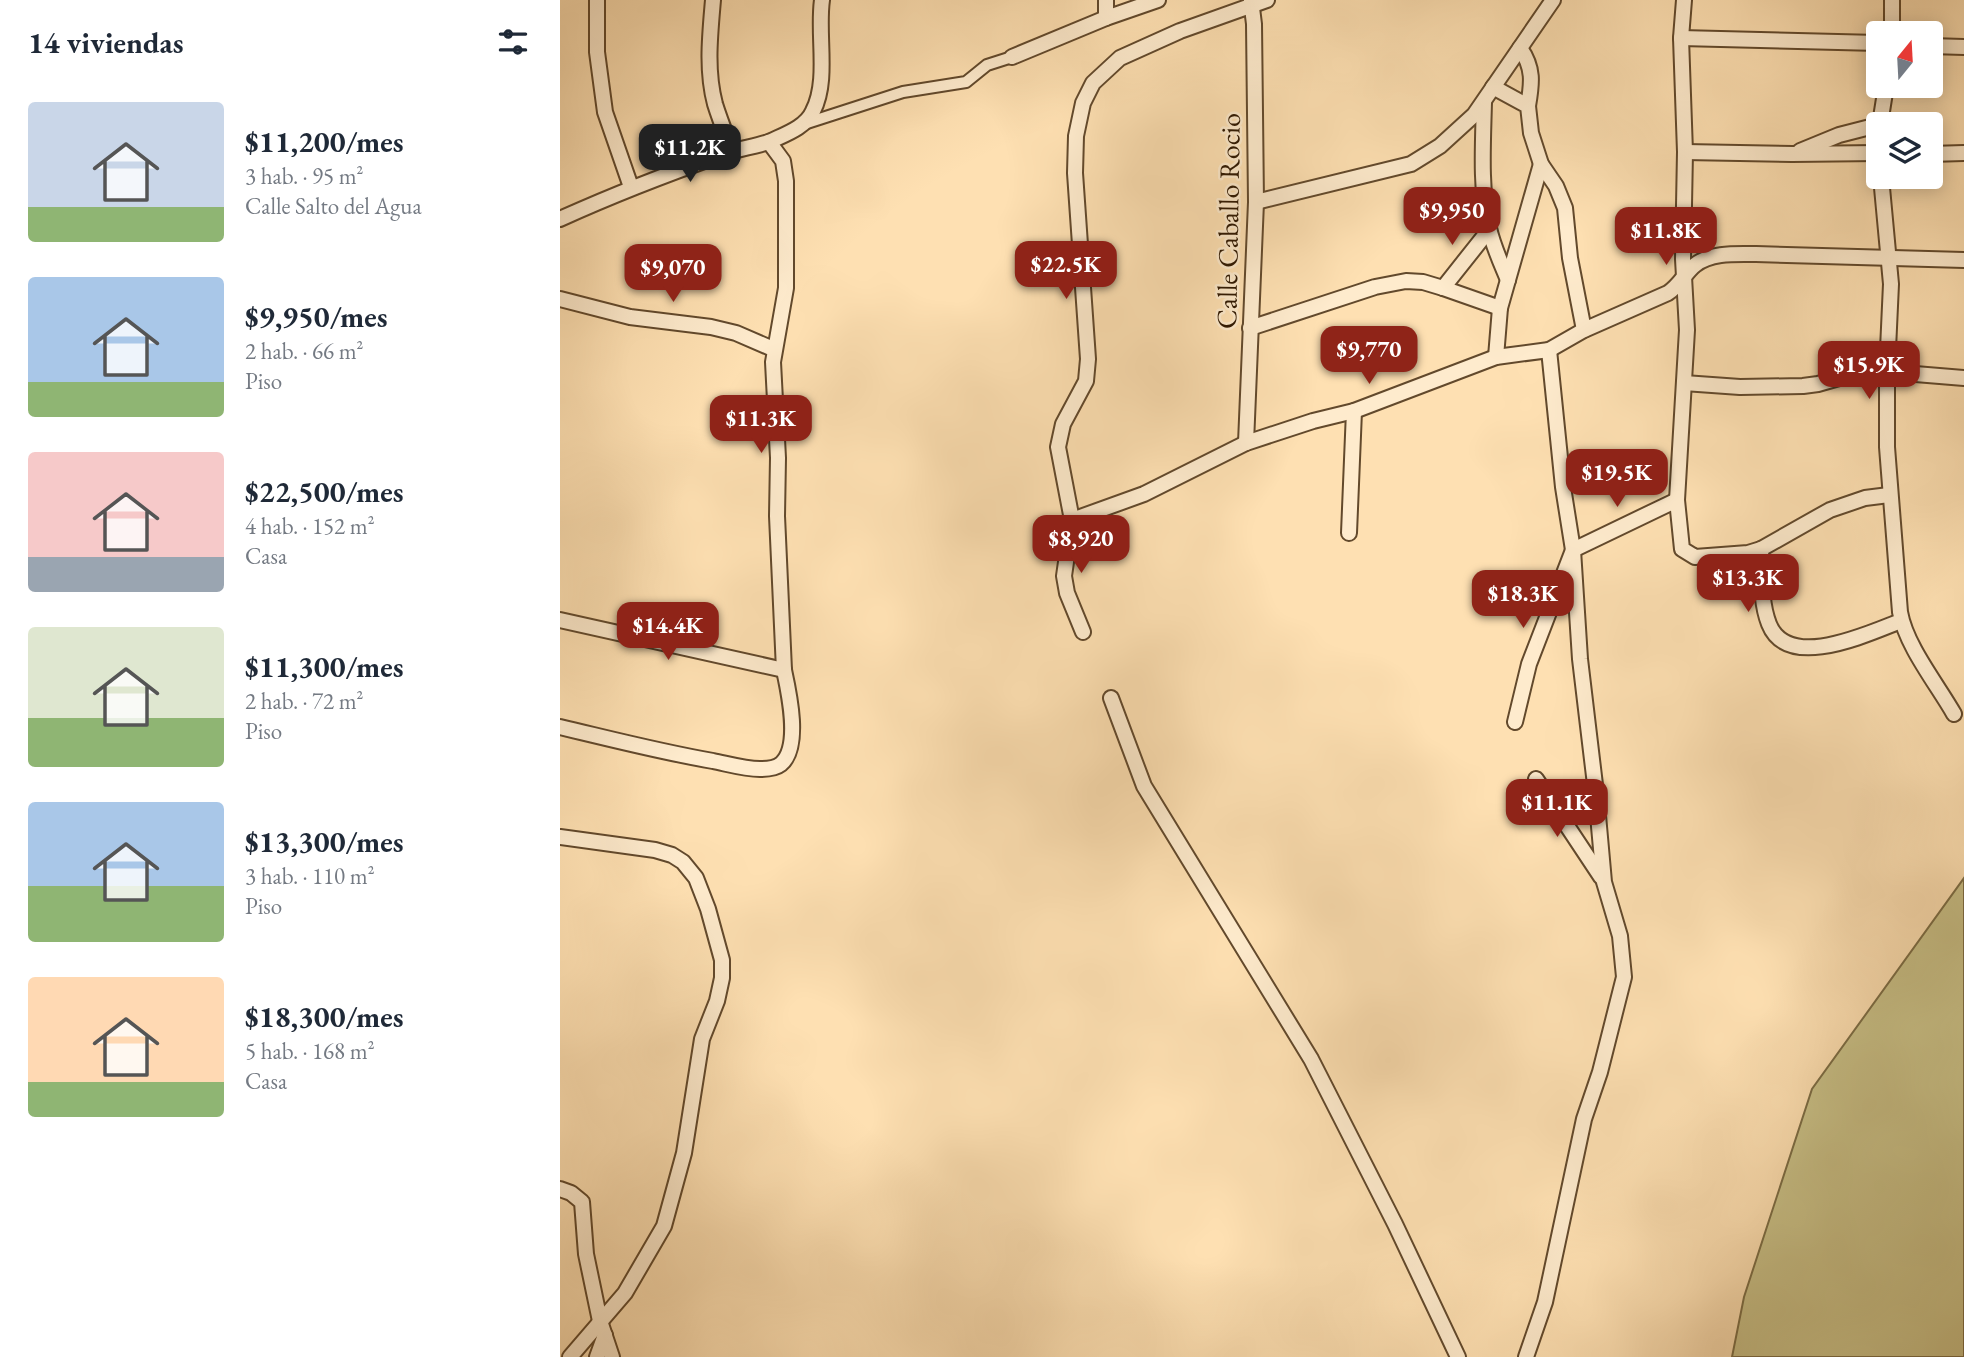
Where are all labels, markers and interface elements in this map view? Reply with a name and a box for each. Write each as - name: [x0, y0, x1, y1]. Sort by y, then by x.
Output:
- north arrow: [1866, 21, 1942, 98]
- map controls: [1866, 21, 1943, 189]
- text: 14 viviendas: [28, 23, 184, 62]
- icon: filters: [494, 23, 532, 61]
- button: layers: [1866, 112, 1943, 189]
- street label: Calle Caballo Rocio: [1208, 113, 1248, 329]
- text: $11,200/mes: [245, 122, 403, 161]
- pin: $11.2K: [633, 124, 747, 184]
- icon: home: [84, 130, 168, 214]
- text: $11.2K: [655, 132, 725, 162]
- text: 3 hab. · 95 m²: [245, 161, 364, 191]
- pin: $9,950: [1395, 188, 1509, 247]
- text: Calle Salto del Agua: [245, 191, 422, 221]
- text: $9,950: [1420, 195, 1484, 225]
- pin: $11.8K: [1609, 208, 1723, 267]
- text: $11.8K: [1631, 215, 1701, 245]
- pin: $22.5K: [1009, 242, 1123, 301]
- pin: $9,070: [616, 244, 730, 304]
- text: $22.5K: [1031, 249, 1101, 279]
- text: $9,070: [641, 252, 705, 282]
- text: $9,950/mes: [245, 297, 388, 336]
- icon: home: [84, 305, 168, 389]
- pin: $9,770: [1312, 326, 1426, 386]
- text: $9,770: [1337, 334, 1401, 364]
- text: 2 hab. · 66 m²: [245, 336, 364, 366]
- pin: $15.9K: [1812, 342, 1926, 401]
- text: $15.9K: [1834, 349, 1904, 379]
- text: Piso: [245, 366, 282, 396]
- pin: $11.3K: [704, 396, 818, 455]
- text: $11.3K: [726, 403, 796, 433]
- pin: $19.5K: [1560, 449, 1674, 509]
- text: $19.5K: [1582, 457, 1652, 487]
- text: $22,500/mes: [245, 472, 403, 511]
- icon: home: [84, 480, 168, 564]
- text: 4 hab. · 152 m²: [245, 511, 375, 541]
- pin: $8,920: [1024, 516, 1138, 575]
- text: $8,920: [1049, 523, 1113, 553]
- text: Casa: [245, 541, 287, 571]
- pin: $13.3K: [1691, 554, 1805, 614]
- text: $13.3K: [1713, 562, 1783, 592]
- pin: $18.3K: [1466, 570, 1580, 630]
- text: $18.3K: [1488, 578, 1558, 608]
- pin: $14.4K: [611, 602, 725, 662]
- text: $14.4K: [633, 610, 703, 640]
- text: $11,300/mes: [245, 647, 403, 686]
- icon: home: [84, 655, 168, 739]
- text: 2 hab. · 72 m²: [245, 686, 364, 716]
- text: Piso: [245, 716, 282, 746]
- pin: $11.1K: [1500, 780, 1614, 839]
- text: $11.1K: [1522, 787, 1592, 817]
- text: $13,300/mes: [245, 822, 403, 861]
- icon: home: [84, 830, 168, 914]
- text: 3 hab. · 110 m²: [245, 861, 375, 891]
- text: Piso: [245, 891, 282, 921]
- text: $18,300/mes: [245, 997, 403, 1036]
- icon: home: [84, 1005, 168, 1089]
- text: 5 hab. · 168 m²: [245, 1036, 375, 1066]
- text: Casa: [245, 1066, 287, 1096]

